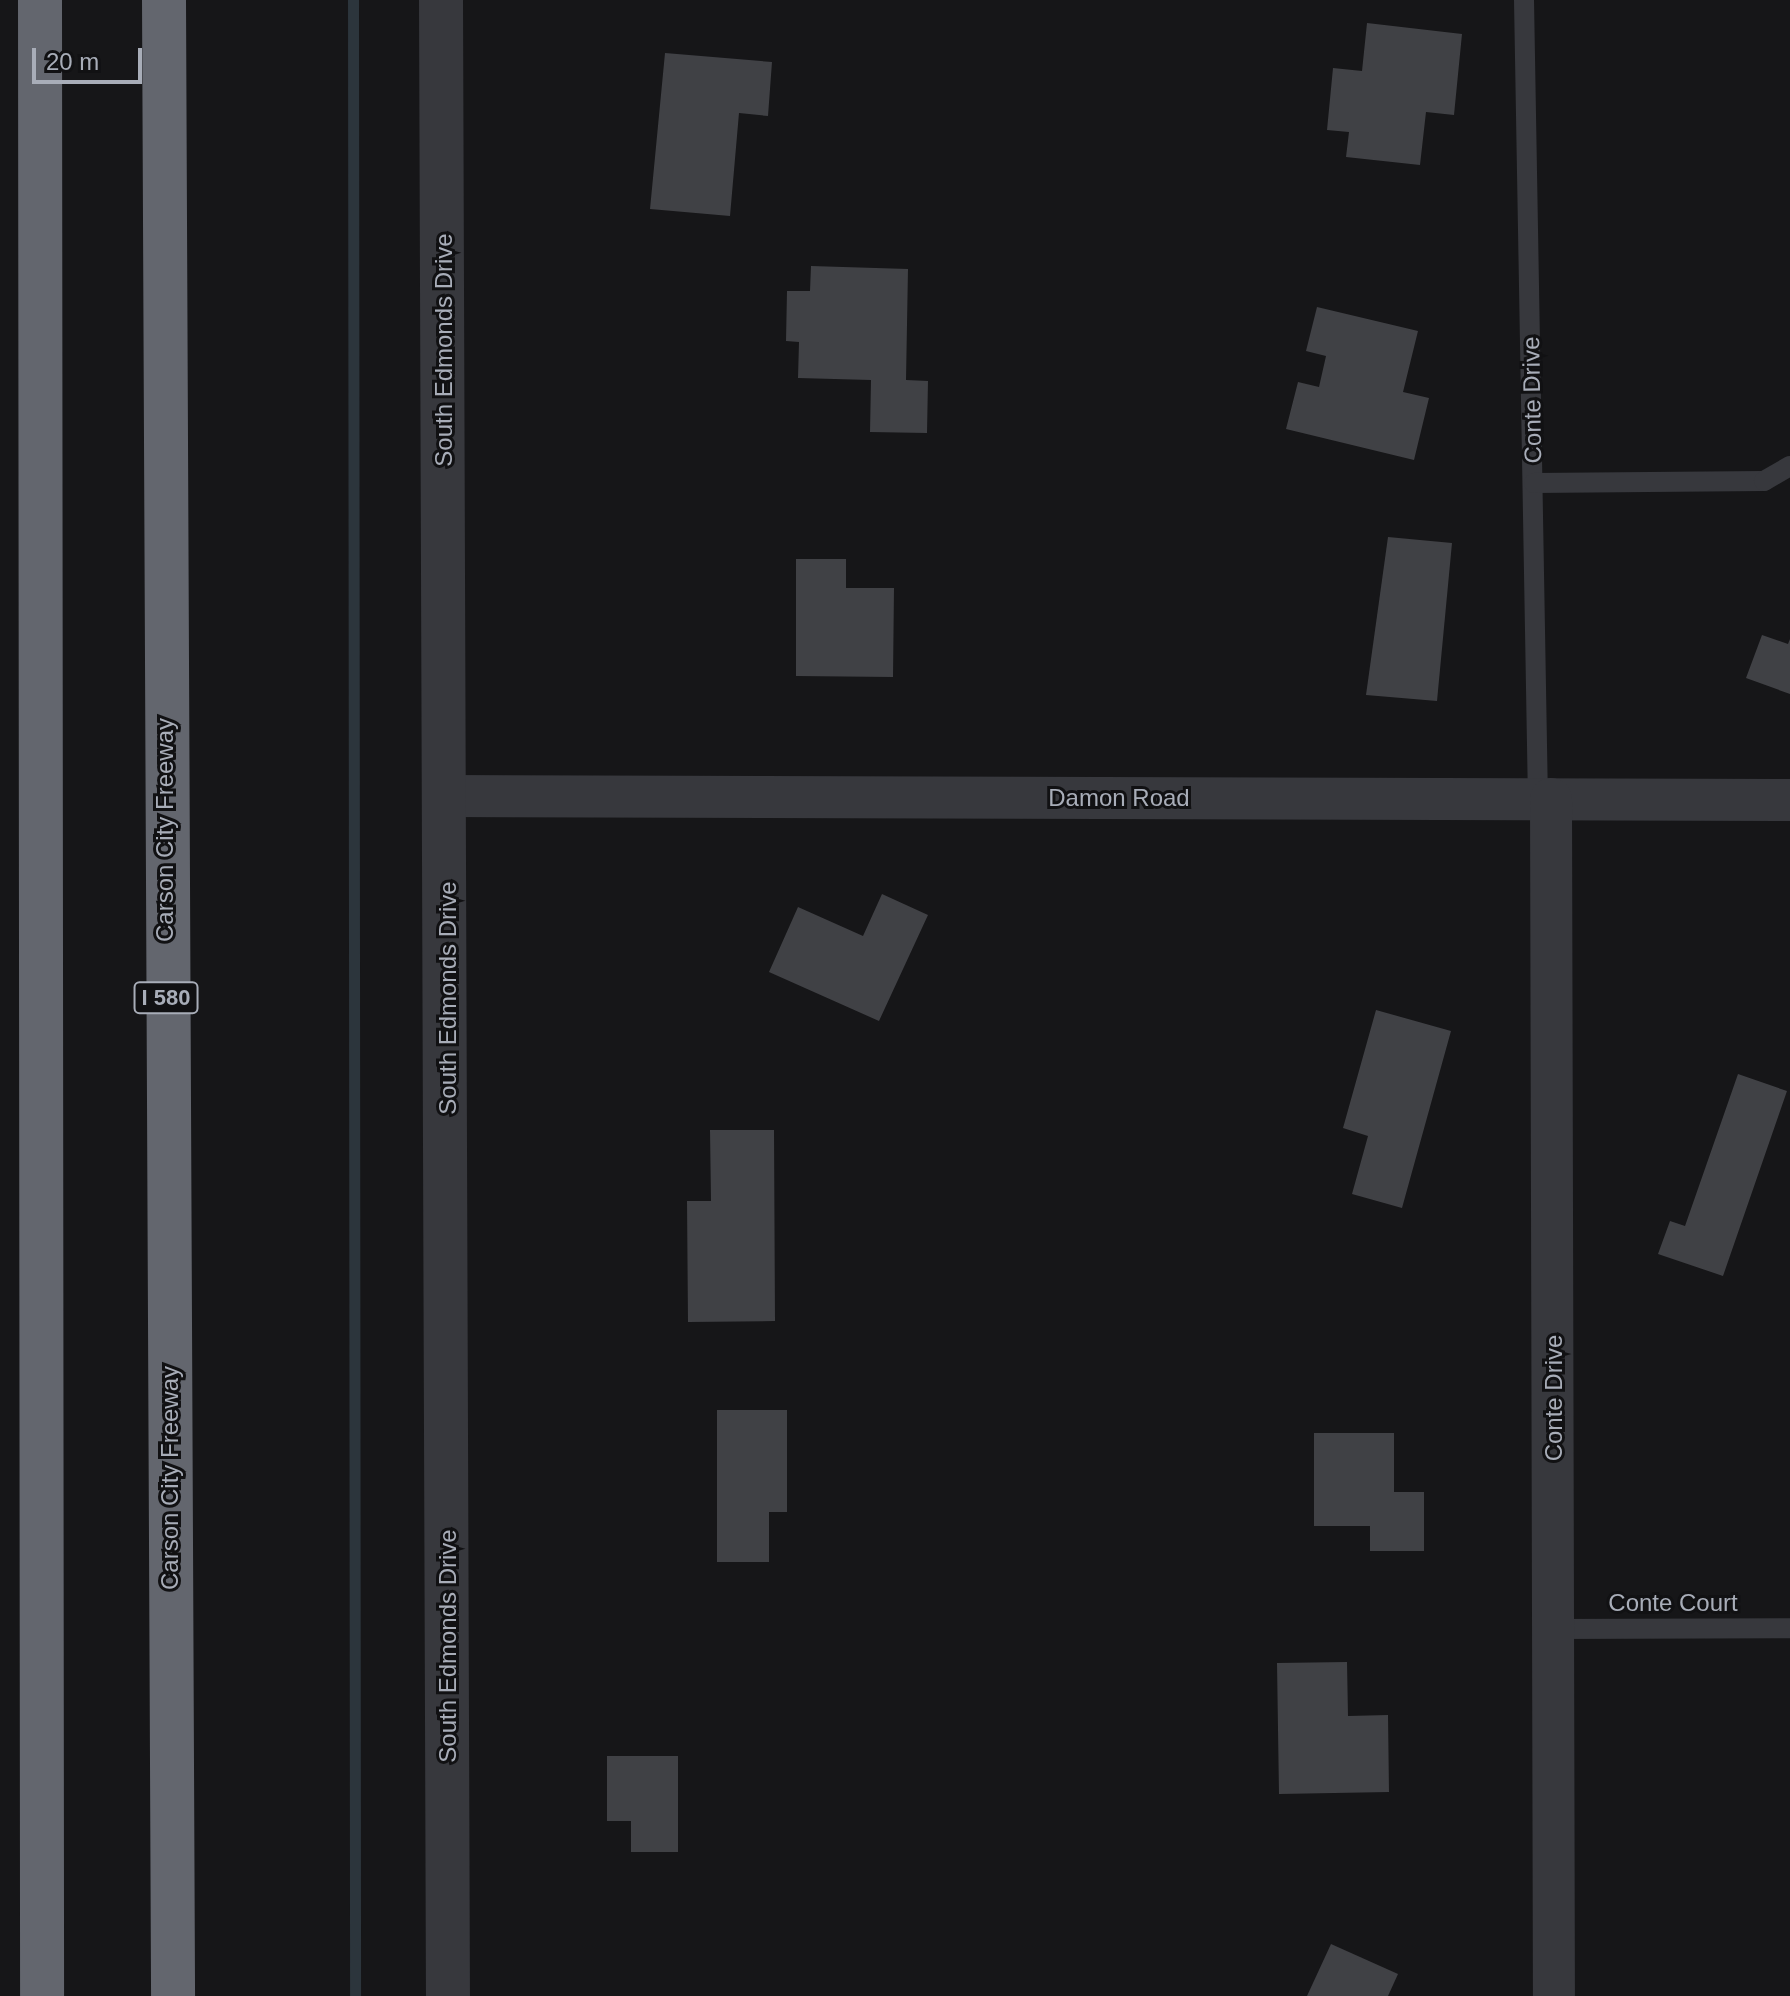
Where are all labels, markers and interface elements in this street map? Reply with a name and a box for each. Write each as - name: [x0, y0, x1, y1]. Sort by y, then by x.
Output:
- scale bar: [36, 32, 146, 82]
- text: 20 m: [46, 48, 99, 75]
- street label: South Edmonds Drive: [430, 233, 458, 467]
- street label: Conte Drive: [1516, 336, 1548, 464]
- street label: Carson City Freeway: [151, 718, 179, 942]
- street label: Damon Road: [1048, 784, 1190, 812]
- street label: South Edmonds Drive: [434, 881, 462, 1115]
- road number: I 580: [132, 980, 200, 1016]
- street label: Conte Drive: [1540, 1335, 1568, 1461]
- street label: Carson City Freeway: [156, 1366, 184, 1590]
- street label: South Edmonds Drive: [434, 1529, 462, 1763]
- street label: Conte Court: [1608, 1589, 1738, 1617]

